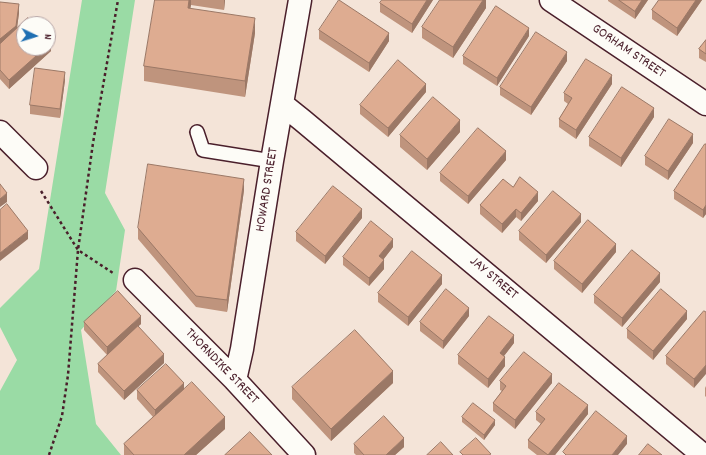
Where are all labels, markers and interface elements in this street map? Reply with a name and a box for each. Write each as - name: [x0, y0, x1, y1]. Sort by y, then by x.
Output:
- north arrow: [16, 16, 56, 56]
- street label: GORHAM STREET: [588, 21, 668, 83]
- text: N: [39, 33, 55, 40]
- street label: HOWARD STREET: [253, 147, 283, 233]
- street label: JAY STREET: [465, 254, 521, 304]
- street label: THORNDIKE STREET: [181, 326, 261, 408]

